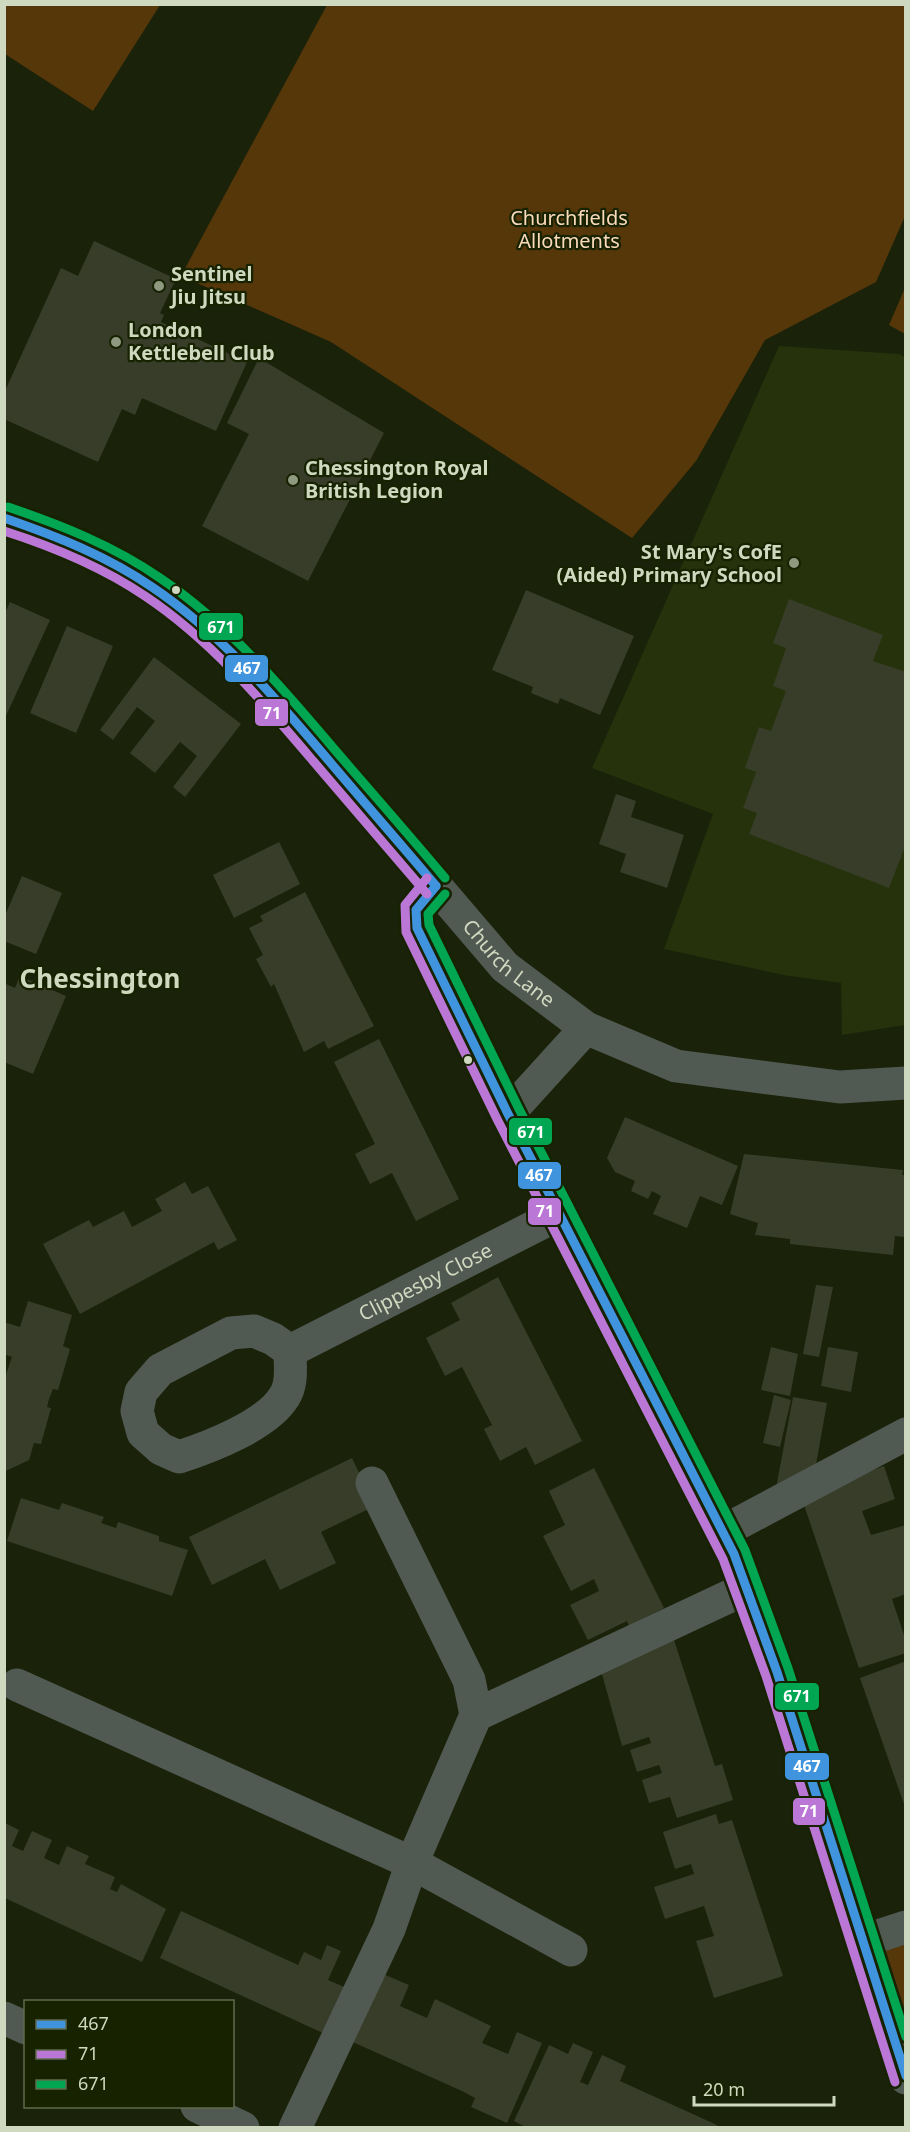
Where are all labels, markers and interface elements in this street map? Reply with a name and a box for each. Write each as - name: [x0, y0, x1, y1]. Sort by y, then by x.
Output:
- park label: Churchfields Allotments: [510, 204, 628, 254]
- place label: Sentinel Jiu Jitsu: [169, 260, 253, 310]
- marker: Sentinel Jiu Jitsu: [152, 279, 166, 293]
- place label: London Kettlebell Club: [128, 316, 275, 366]
- marker: London Kettlebell Club: [109, 335, 123, 349]
- place label: Chessington Royal British Legion: [305, 454, 488, 504]
- marker: Chessington Royal British Legion: [286, 473, 300, 487]
- place label: St Mary's CofE (Aided) Primary School: [557, 538, 782, 588]
- marker: St Mary's CofE (Aided) Primary School: [787, 556, 801, 570]
- unlabelled marker: [170, 584, 182, 596]
- line badge: 671: [198, 612, 244, 641]
- text: 671: [207, 616, 235, 638]
- line badge: 467: [224, 654, 269, 683]
- text: 467: [233, 657, 261, 679]
- line badge: 71: [254, 698, 289, 727]
- text: 71: [263, 702, 281, 724]
- street label: Church Lane: [457, 913, 561, 1013]
- district label: Chessington: [20, 960, 180, 996]
- unlabelled marker: [462, 1054, 474, 1066]
- line badge: 671: [508, 1117, 553, 1146]
- text: 671: [517, 1121, 545, 1143]
- line badge: 467: [517, 1161, 562, 1190]
- text: 467: [525, 1164, 553, 1186]
- line badge: 71: [527, 1197, 562, 1226]
- text: 71: [536, 1200, 554, 1222]
- street label: Clippesby Close: [354, 1236, 497, 1327]
- line badge: 671: [774, 1682, 820, 1711]
- text: 671: [783, 1685, 811, 1707]
- line badge: 467: [784, 1752, 830, 1781]
- text: 467: [793, 1755, 821, 1777]
- line badge: 71: [792, 1797, 826, 1826]
- text: 71: [800, 1800, 818, 1822]
- legend: [24, 2000, 234, 2108]
- text: 467: [78, 2011, 109, 2035]
- text: 71: [78, 2041, 99, 2065]
- scale bar: [694, 2069, 834, 2107]
- text: 671: [78, 2071, 109, 2095]
- text: 20 m: [703, 2077, 745, 2101]

